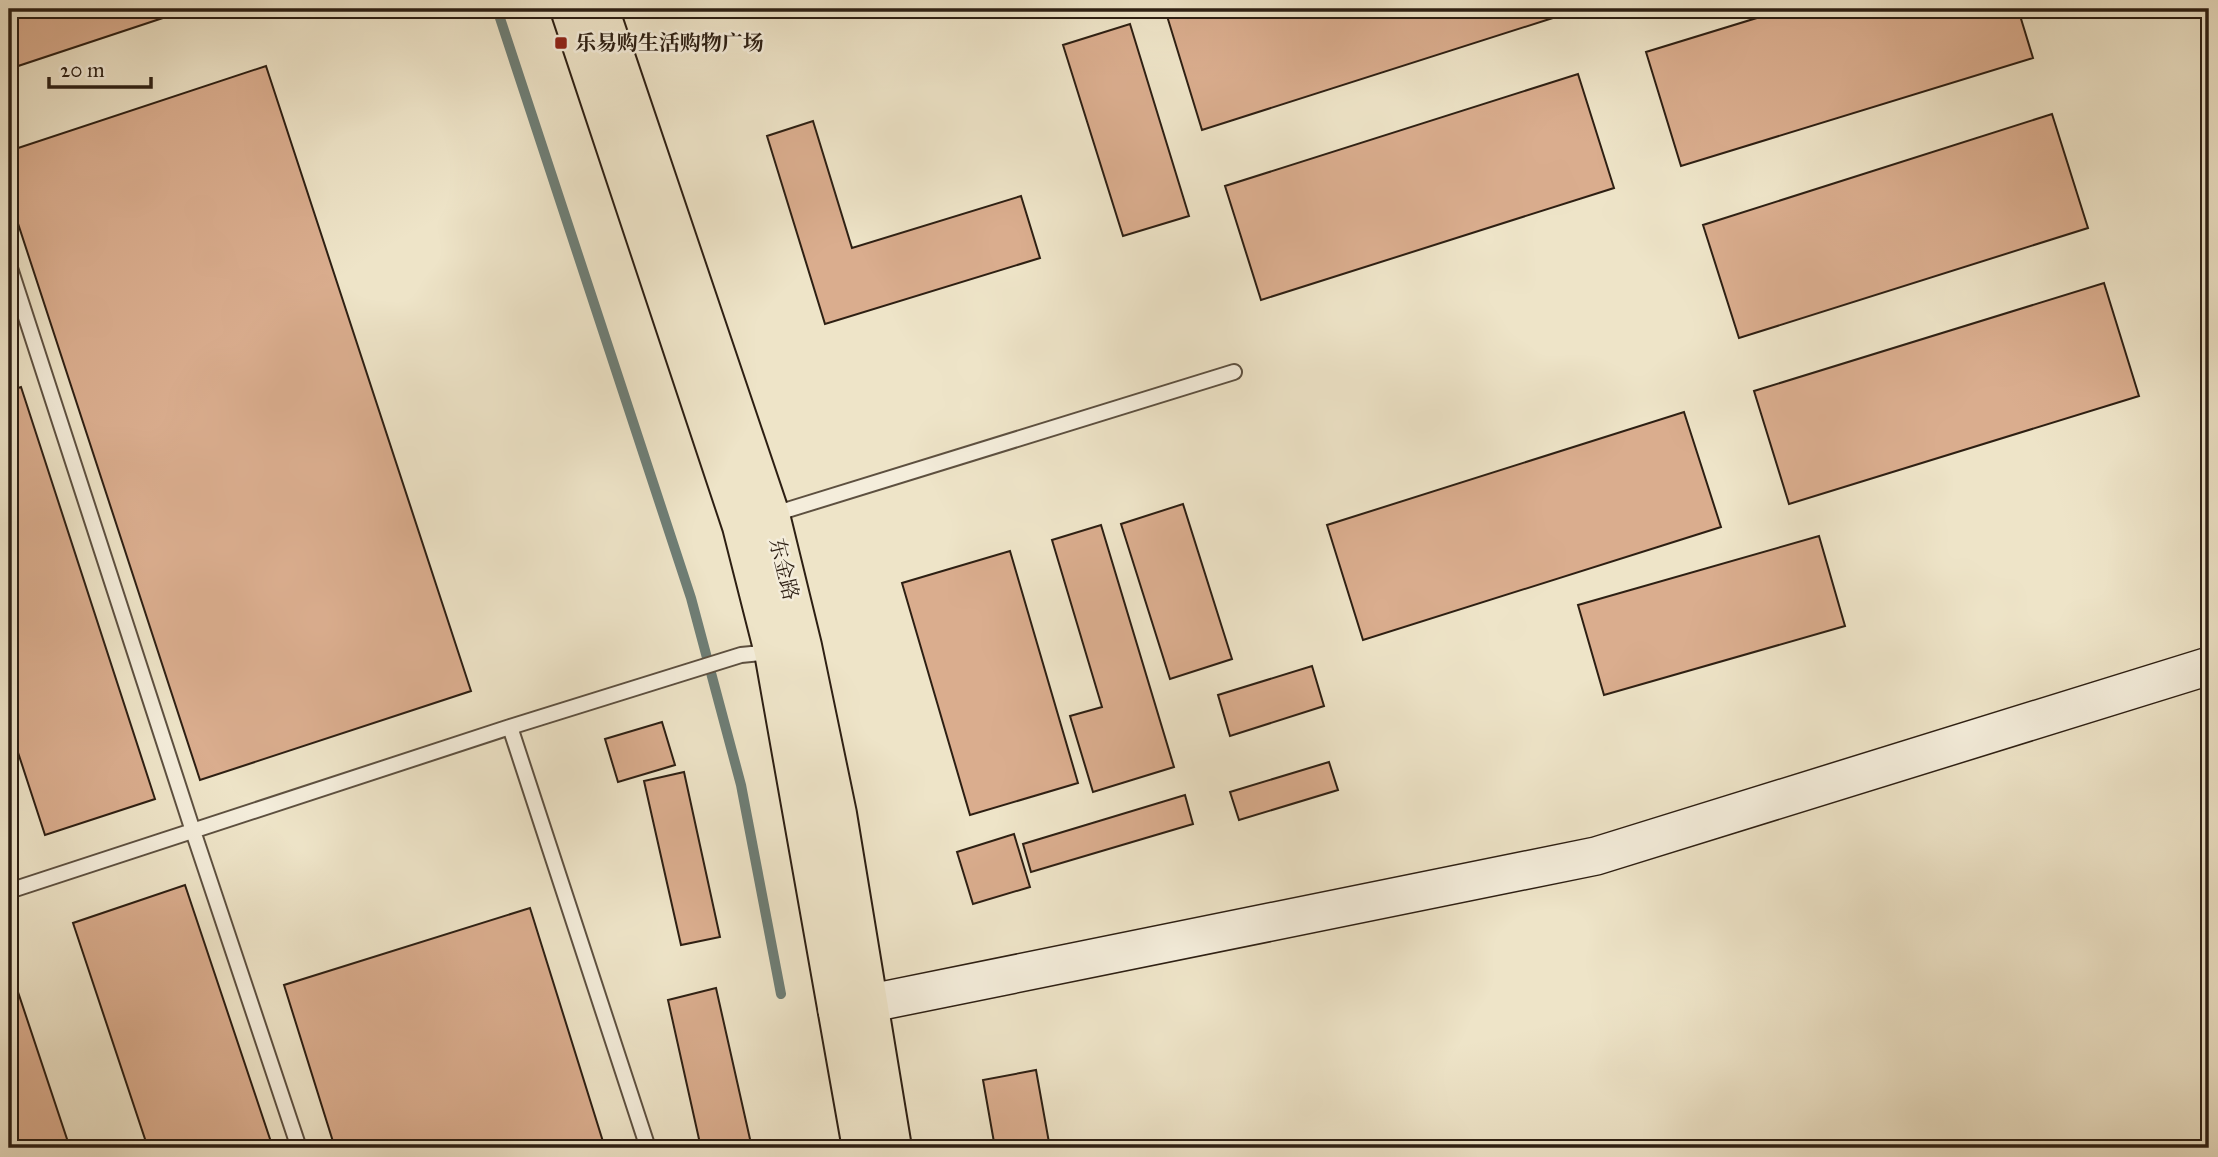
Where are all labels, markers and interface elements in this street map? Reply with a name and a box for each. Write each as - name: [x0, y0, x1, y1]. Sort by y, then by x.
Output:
- place label: 乐易购生活购物广场: [575, 30, 764, 56]
- marker: 乐易购生活购物广场: [553, 35, 569, 51]
- scale bar: [49, 46, 150, 90]
- text: 20 m: [60, 57, 105, 83]
- street label: 东金路: [764, 535, 804, 603]

